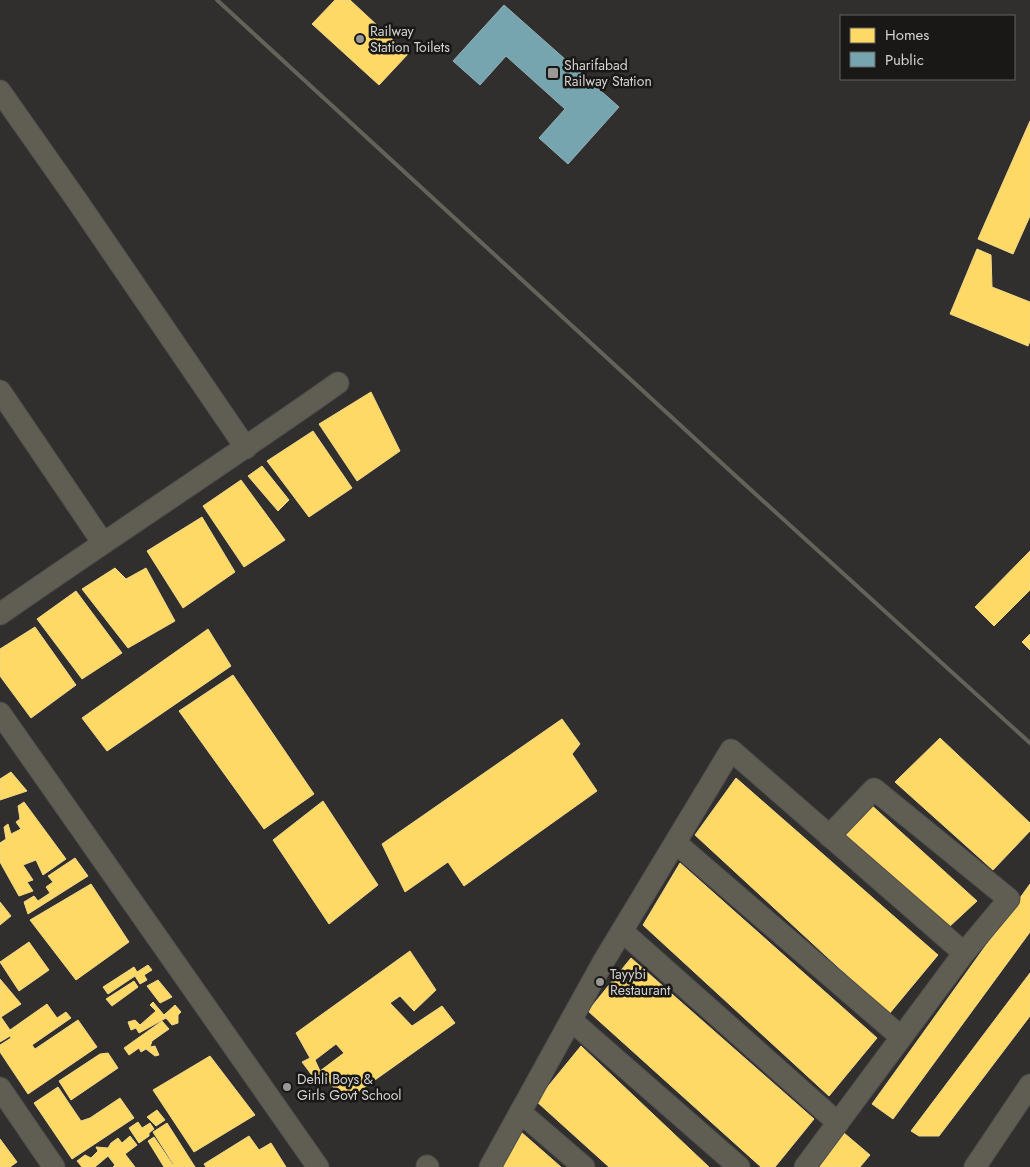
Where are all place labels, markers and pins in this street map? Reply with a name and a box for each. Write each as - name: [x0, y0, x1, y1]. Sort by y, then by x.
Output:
- place label: Railway Station Toilets: [370, 21, 450, 57]
- marker: Railway Station Toilets: [354, 33, 366, 45]
- place label: Sharifabad Railway Station: [564, 55, 652, 91]
- marker: Sharifabad Railway Station: [546, 66, 560, 80]
- place label: Tayybi Restaurant: [610, 964, 671, 1000]
- marker: Tayybi Restaurant: [594, 976, 606, 988]
- place label: Dehli Boys & Girls Govt School: [297, 1069, 402, 1105]
- marker: Dehli Boys & Girls Govt School: [281, 1081, 293, 1093]

